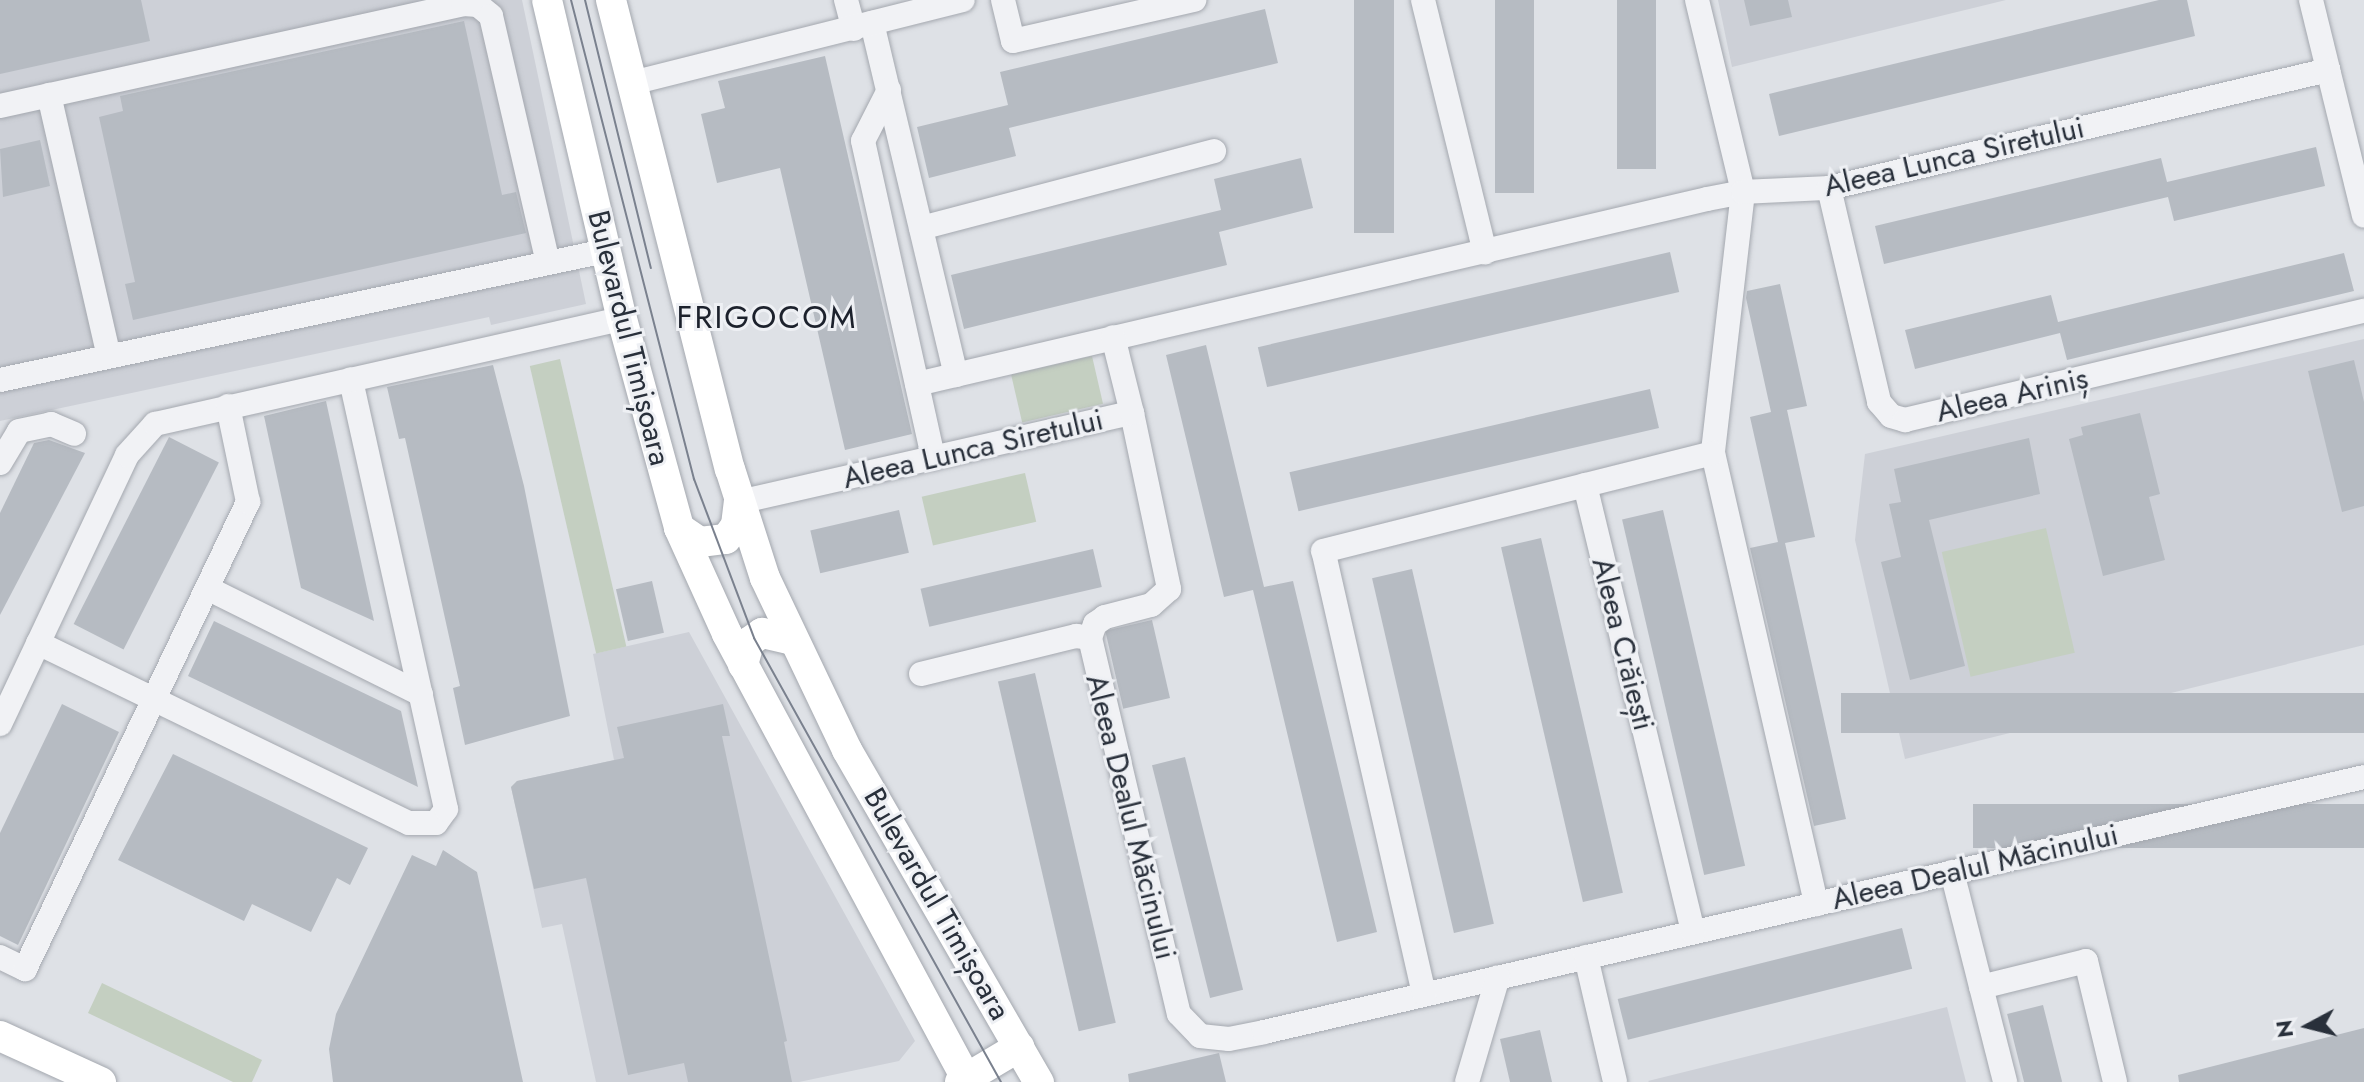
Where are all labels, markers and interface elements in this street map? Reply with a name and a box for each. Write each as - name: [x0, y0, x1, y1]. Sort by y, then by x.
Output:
- street label: Aleea Lunca Siretului: [1820, 110, 2088, 204]
- street label: Bulevardul Timișoara: [580, 207, 678, 469]
- district label: FRIGOCOM: [677, 298, 857, 336]
- street label: Aleea Ariniș: [1933, 360, 2091, 430]
- street label: Aleea Lunca Siretului: [839, 402, 1107, 496]
- street label: Aleea Crăiești: [1584, 554, 1662, 734]
- street label: Aleea Dealul Măcinului: [1078, 671, 1184, 963]
- street label: Bulevardul Timișoara: [856, 782, 1018, 1026]
- street label: Aleea Dealul Măcinului: [1828, 817, 2122, 917]
- north arrow: [2268, 986, 2348, 1066]
- text: N: [2267, 1018, 2301, 1040]

